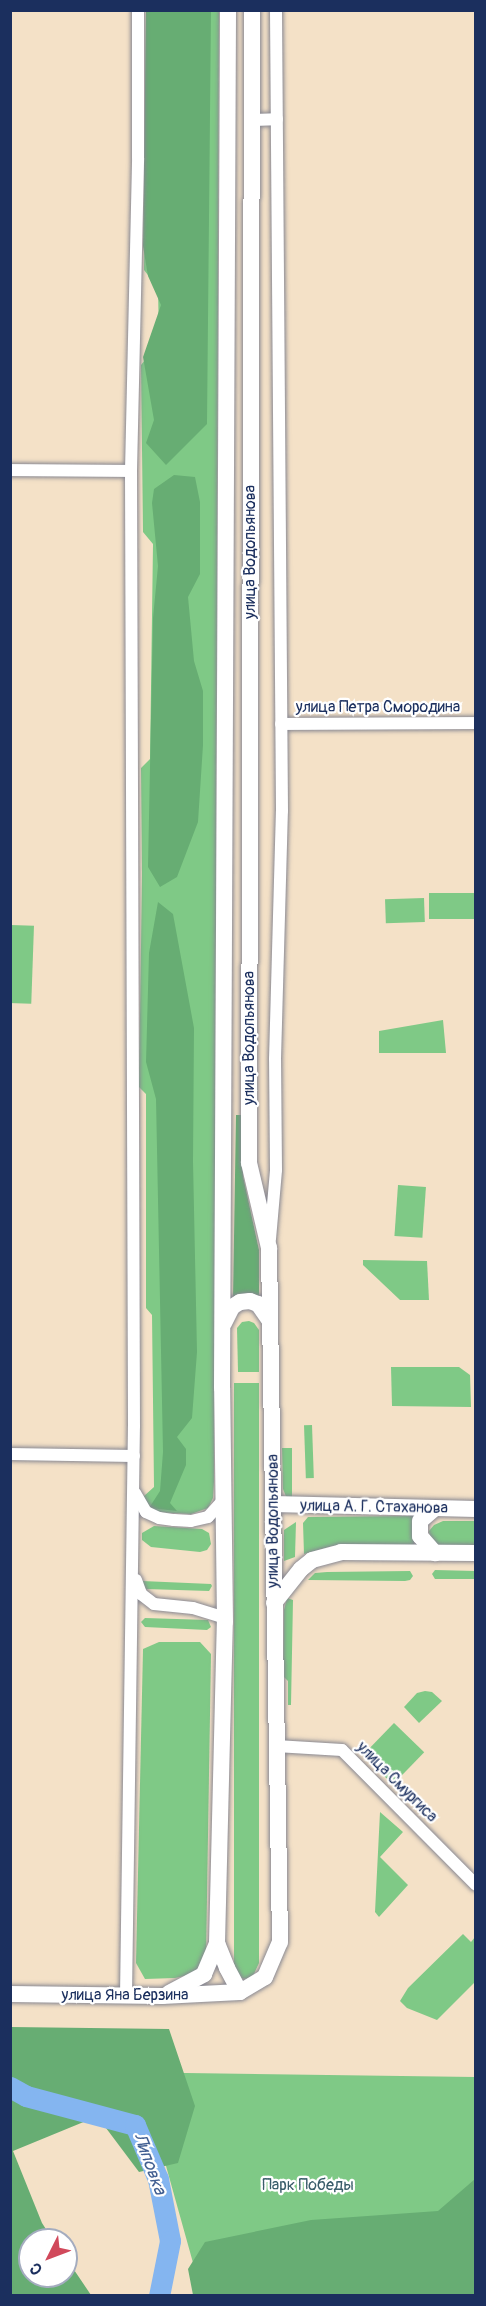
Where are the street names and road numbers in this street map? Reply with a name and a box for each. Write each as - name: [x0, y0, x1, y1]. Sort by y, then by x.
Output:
- street label: улица Водопьянова: [240, 485, 260, 619]
- street label: улица Петра Смородина: [296, 697, 460, 717]
- street label: улица Водопьянова: [239, 971, 259, 1105]
- street label: улица Водопьянова: [263, 1454, 283, 1588]
- street label: улица А. Г. Стаханова: [300, 1496, 448, 1518]
- street label: улица Смургиса: [353, 1738, 441, 1826]
- street label: улица Яна Берзина: [62, 1985, 188, 2005]

